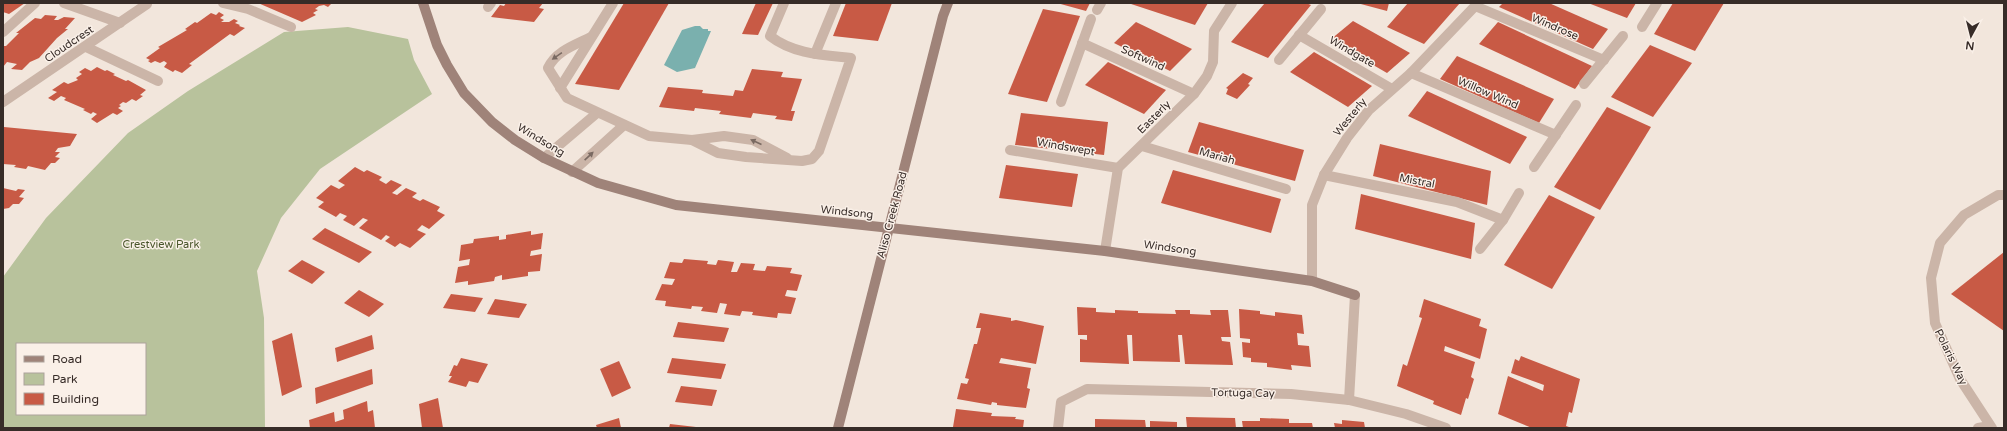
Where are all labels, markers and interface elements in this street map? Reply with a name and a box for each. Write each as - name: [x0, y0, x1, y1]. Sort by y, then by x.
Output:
- street label: Windrose: [1530, 11, 1580, 43]
- north arrow: [1951, 16, 1991, 56]
- street label: Cloudcrest: [42, 23, 96, 65]
- street label: Windgate: [1327, 34, 1377, 70]
- text: N: [1965, 38, 1975, 52]
- street label: Softwind: [1119, 43, 1167, 73]
- one-way arrow: [551, 52, 562, 60]
- street label: Willow Wind: [1456, 74, 1520, 112]
- street label: Westerly: [1331, 95, 1369, 139]
- street label: Easterly: [1135, 98, 1173, 136]
- street label: Windsong: [515, 121, 567, 159]
- street label: Windswept: [1036, 136, 1096, 158]
- one-way arrow: [751, 139, 762, 145]
- street label: Mariah: [1198, 145, 1236, 167]
- one-way arrow: [584, 152, 593, 161]
- street label: Aliso Creek Road: [874, 170, 910, 260]
- street label: Mistral: [1398, 171, 1436, 191]
- street label: Windsong: [820, 203, 874, 221]
- park label: Crestview Park: [122, 238, 200, 251]
- street label: Windsong: [1143, 238, 1197, 258]
- street label: Polaris Way: [1932, 327, 1970, 387]
- legend: [16, 343, 146, 415]
- text: Road: [52, 352, 82, 366]
- text: Park: [52, 372, 78, 386]
- street label: Tortuga Cay: [1211, 386, 1275, 400]
- text: Building: [52, 392, 99, 406]

